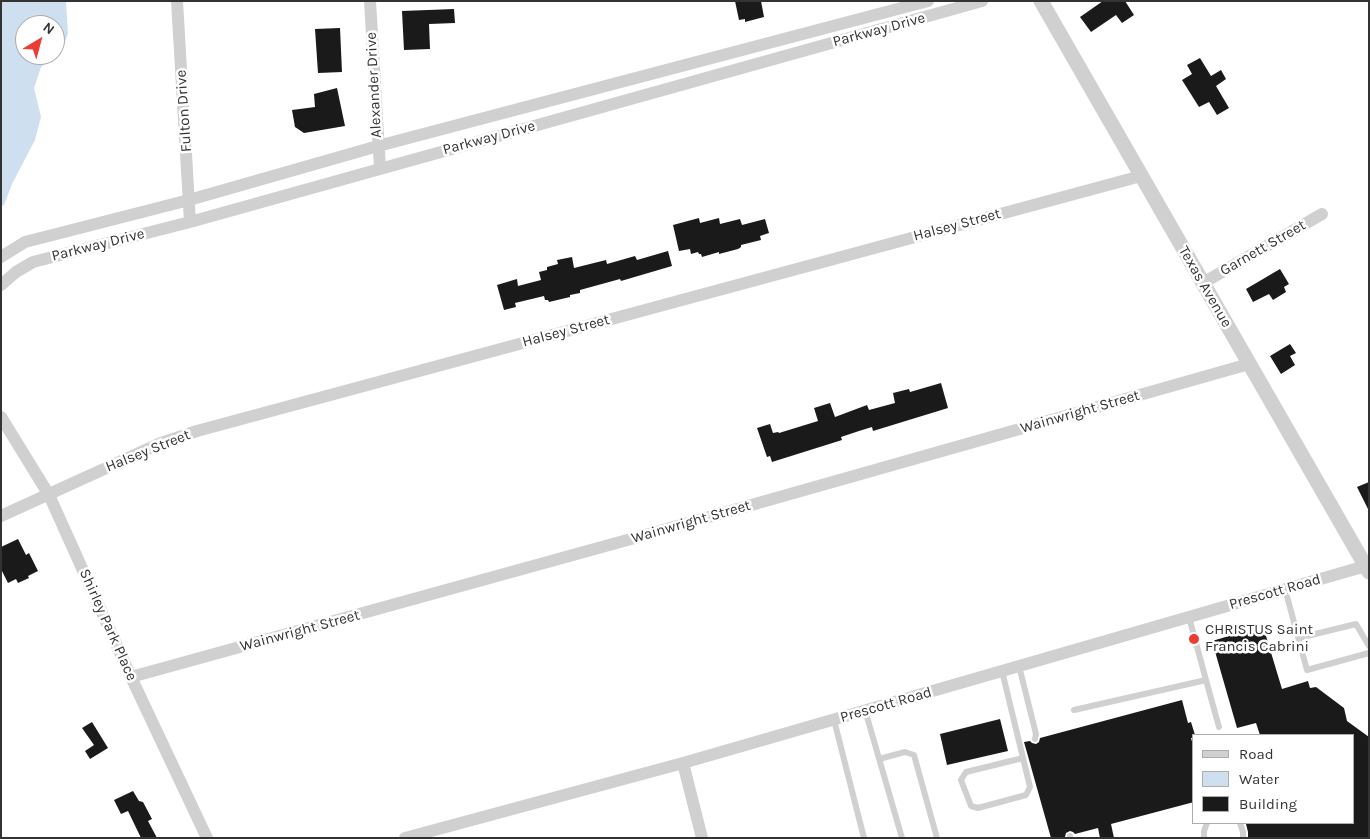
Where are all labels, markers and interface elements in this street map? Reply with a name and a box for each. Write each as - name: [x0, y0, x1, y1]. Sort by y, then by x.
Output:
- street label: Parkway Drive: [831, 9, 927, 51]
- north arrow: [15, 15, 65, 65]
- text: N: [40, 19, 58, 38]
- street label: Alexander Drive: [362, 32, 386, 138]
- street label: Fulton Drive: [172, 69, 196, 153]
- street label: Parkway Drive: [441, 117, 537, 159]
- street label: Halsey Street: [911, 205, 1003, 245]
- street label: Garnett Street: [1217, 216, 1309, 280]
- street label: Parkway Drive: [50, 225, 146, 265]
- street label: Texas Avenue: [1174, 243, 1236, 331]
- street label: Halsey Street: [520, 311, 612, 351]
- street label: Wainwright Street: [1018, 386, 1142, 438]
- street label: Halsey Street: [103, 426, 193, 476]
- street label: Wainwright Street: [629, 496, 753, 548]
- street label: Shirley Park Place: [75, 566, 141, 684]
- street label: Prescott Road: [1227, 570, 1323, 614]
- street label: Wainwright Street: [238, 606, 362, 656]
- place label: CHRISTUS Saint Francis Cabrini: [1205, 621, 1313, 656]
- marker: CHRISTUS Saint Francis Cabrini: [1187, 632, 1201, 646]
- street label: Prescott Road: [838, 683, 934, 727]
- legend: [1192, 734, 1355, 824]
- text: Road: [1239, 745, 1274, 763]
- text: Water: [1239, 770, 1279, 788]
- text: Building: [1239, 795, 1297, 813]

